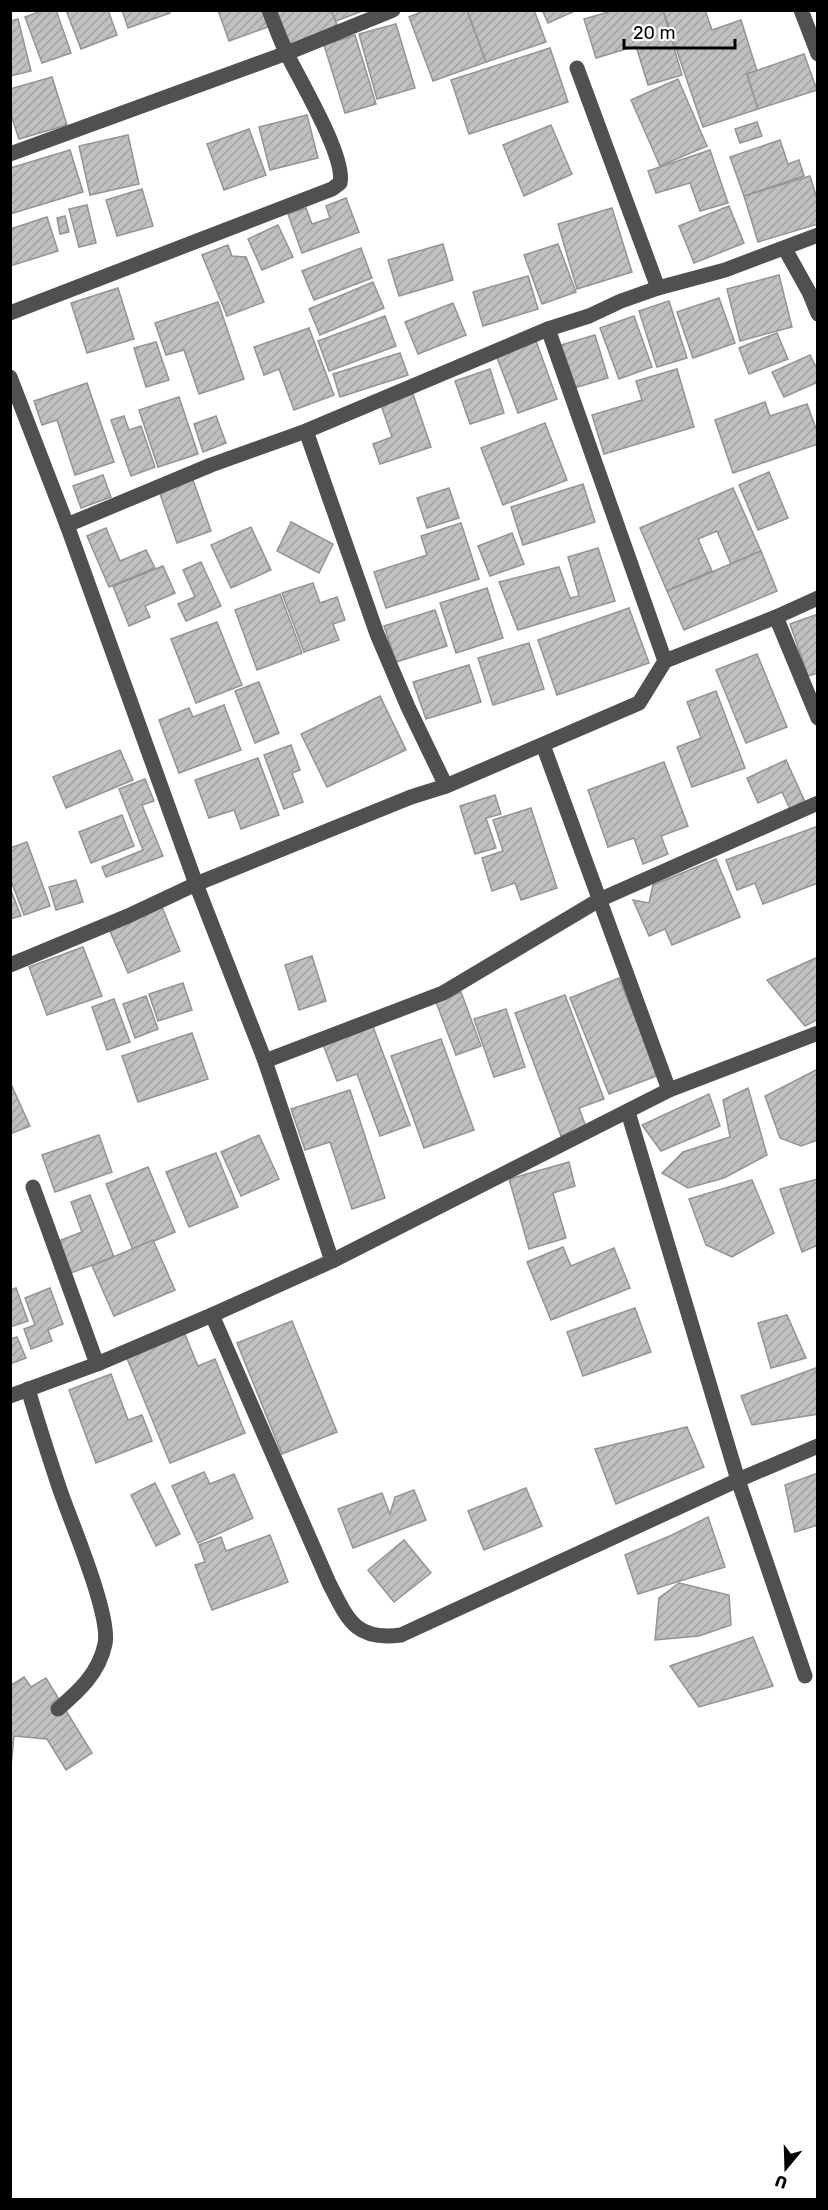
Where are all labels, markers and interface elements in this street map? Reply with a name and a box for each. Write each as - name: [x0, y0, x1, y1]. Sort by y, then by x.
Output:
- scale bar: [624, 12, 735, 50]
- text: 20 m: [633, 22, 675, 44]
- north arrow: [756, 2138, 816, 2198]
- text: U: [773, 2171, 790, 2193]

